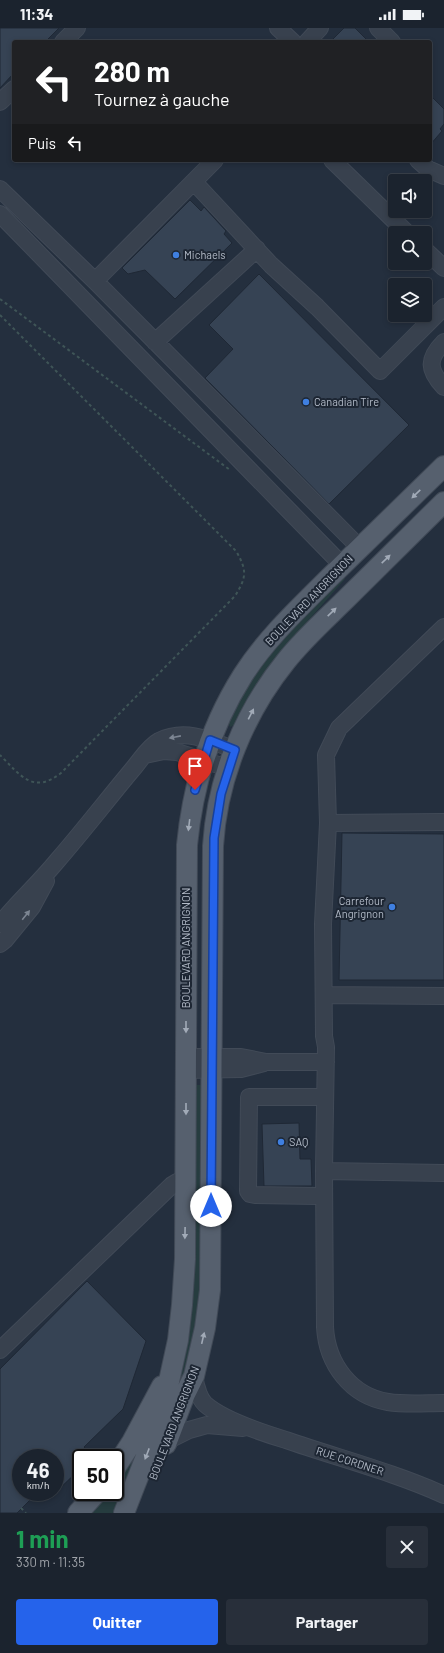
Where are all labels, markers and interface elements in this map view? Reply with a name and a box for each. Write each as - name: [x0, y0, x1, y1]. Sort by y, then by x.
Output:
- text: 11:34: [20, 5, 53, 23]
- text: 280 m: [94, 54, 170, 88]
- icon: left: [28, 56, 80, 108]
- text: Tournez à gauche: [94, 88, 230, 110]
- icon: left: [64, 132, 86, 154]
- text: Puis: [28, 134, 56, 152]
- map controls: [388, 174, 432, 322]
- button: sound: [388, 174, 432, 218]
- button: search: [388, 226, 432, 270]
- place label: Michaels: [184, 248, 226, 261]
- marker: Michaels: [171, 250, 181, 260]
- button: layers: [388, 278, 432, 322]
- place label: Canadian Tire: [314, 395, 379, 408]
- marker: Canadian Tire: [301, 397, 311, 407]
- one-way arrow: [411, 489, 421, 498]
- street label: BOULEVARD ANGRIGNON: [262, 552, 355, 648]
- one-way arrow: [381, 554, 391, 564]
- one-way arrow: [327, 608, 337, 617]
- one-way arrow: [247, 709, 254, 720]
- one-way arrow: [169, 734, 181, 740]
- pin: [178, 749, 212, 790]
- icon: arrive: [184, 755, 206, 777]
- one-way arrow: [186, 819, 193, 831]
- street label: BOULEVARD ANGRIGNON: [179, 888, 192, 1008]
- place label: Carrefour Angrignon: [335, 894, 384, 920]
- marker: Carrefour Angrignon: [387, 902, 397, 912]
- one-way arrow: [21, 909, 30, 920]
- one-way arrow: [183, 1021, 189, 1034]
- one-way arrow: [183, 1103, 189, 1116]
- place label: SAQ: [289, 1135, 308, 1148]
- marker: SAQ: [276, 1137, 286, 1147]
- position arrow: [190, 1185, 232, 1227]
- one-way arrow: [182, 1227, 188, 1240]
- one-way arrow: [200, 1332, 206, 1345]
- street label: BOULEVARD ANGRIGNON: [146, 1364, 201, 1481]
- street label: RUE CORDNER: [315, 1443, 386, 1478]
- speed limit sign: 50: [72, 1449, 124, 1501]
- one-way arrow: [144, 1449, 150, 1461]
- text: 46: [27, 1458, 49, 1482]
- text: km/h: [27, 1479, 49, 1491]
- text: 1 min: [16, 1524, 69, 1553]
- button: close: [386, 1526, 428, 1568]
- text: 330 m · 11:35: [16, 1554, 85, 1570]
- button: Quitter: [16, 1599, 218, 1645]
- button: Partager: [226, 1599, 428, 1645]

